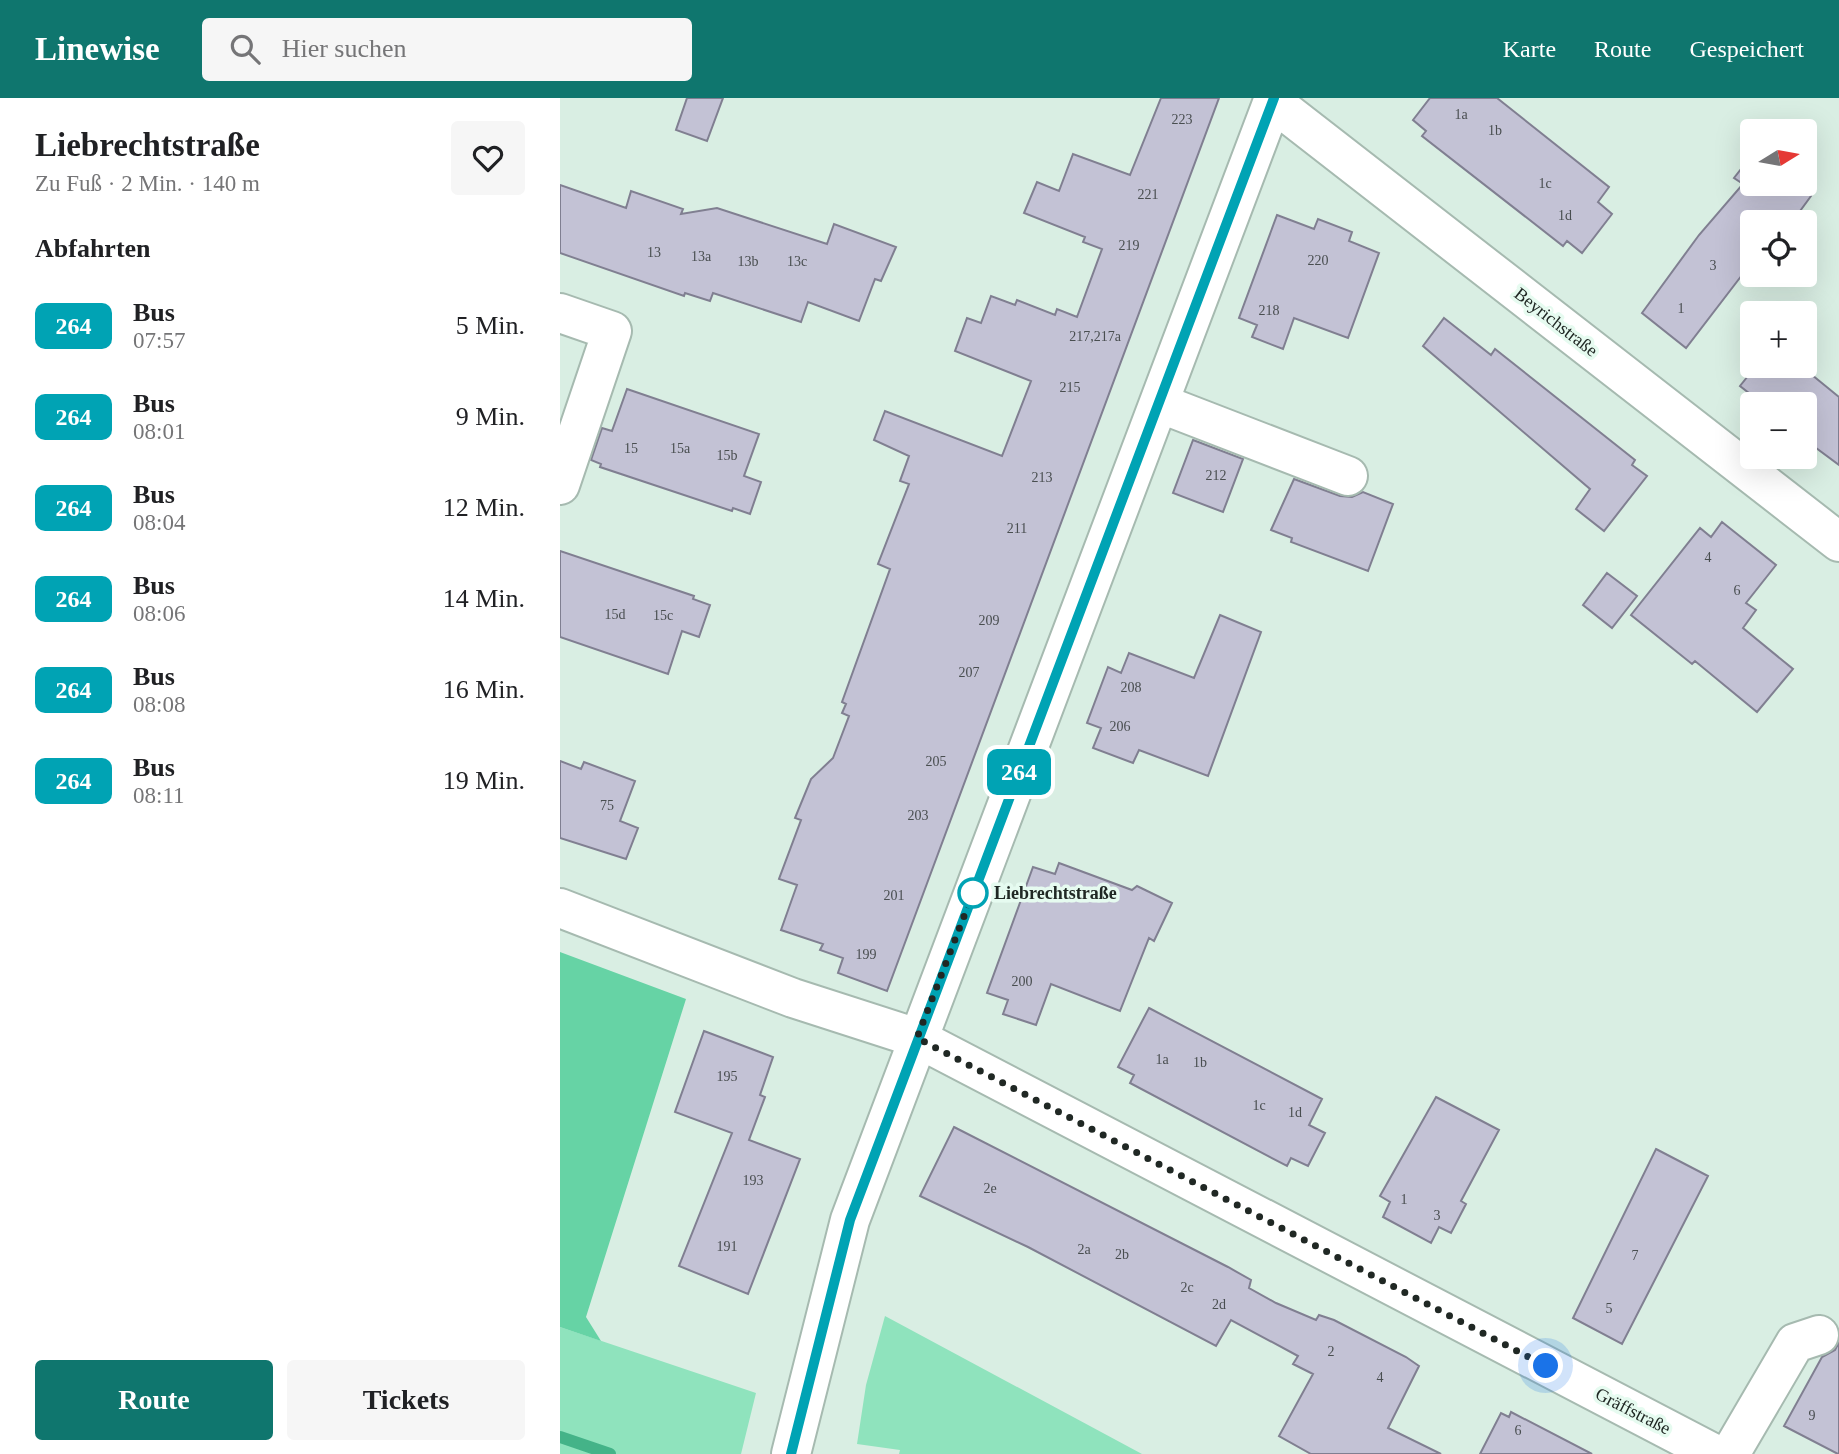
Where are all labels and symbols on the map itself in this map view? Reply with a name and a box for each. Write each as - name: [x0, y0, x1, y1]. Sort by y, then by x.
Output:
- house number: 1a: [1454, 107, 1468, 122]
- house number: 223: [1172, 112, 1193, 127]
- north arrow: [1740, 119, 1816, 196]
- house number: 1b: [1488, 123, 1502, 138]
- house number: 1c: [1538, 176, 1552, 191]
- house number: 221: [1138, 187, 1159, 202]
- house number: 1d: [1558, 208, 1572, 223]
- house number: 219: [1119, 238, 1140, 253]
- house number: 13: [647, 245, 661, 260]
- house number: 13a: [691, 249, 712, 264]
- house number: 220: [1308, 253, 1329, 268]
- house number: 13b: [738, 254, 759, 269]
- house number: 13c: [787, 254, 807, 269]
- house number: 3: [1710, 258, 1717, 273]
- street label: Beyrichstraße: [1510, 283, 1602, 361]
- house number: 1: [1678, 301, 1685, 316]
- house number: 218: [1259, 303, 1280, 318]
- house number: 217,217a: [1069, 329, 1122, 344]
- house number: 215: [1060, 380, 1081, 395]
- house number: 15: [624, 441, 638, 456]
- house number: 15a: [670, 441, 691, 456]
- house number: 15b: [717, 448, 738, 463]
- house number: 212: [1206, 468, 1227, 483]
- house number: 213: [1032, 470, 1053, 485]
- house number: 211: [1007, 521, 1027, 536]
- house number: 4: [1705, 550, 1712, 565]
- house number: 6: [1734, 583, 1741, 598]
- house number: 15d: [605, 607, 626, 622]
- house number: 15c: [653, 608, 673, 623]
- house number: 209: [979, 613, 1000, 628]
- house number: 207: [959, 665, 980, 680]
- house number: 208: [1121, 680, 1142, 695]
- house number: 206: [1110, 719, 1131, 734]
- line badge: 264: [979, 749, 1059, 795]
- house number: 205: [926, 754, 947, 769]
- house number: 75: [600, 798, 614, 813]
- house number: 203: [908, 808, 929, 823]
- marker: Liebrechtstraße: [958, 878, 988, 908]
- place label: Liebrechtstraße: [994, 883, 1117, 903]
- house number: 201: [884, 888, 905, 903]
- house number: 199: [856, 947, 877, 962]
- house number: 200: [1012, 974, 1033, 989]
- house number: 1a: [1155, 1052, 1169, 1067]
- house number: 1b: [1193, 1055, 1207, 1070]
- house number: 195: [717, 1069, 738, 1084]
- house number: 1c: [1252, 1098, 1266, 1113]
- house number: 1d: [1288, 1105, 1302, 1120]
- house number: 193: [743, 1173, 764, 1188]
- house number: 2e: [983, 1181, 997, 1196]
- house number: 1: [1401, 1192, 1408, 1207]
- house number: 3: [1434, 1208, 1441, 1223]
- house number: 191: [717, 1239, 738, 1254]
- house number: 2a: [1077, 1242, 1091, 1257]
- house number: 2b: [1115, 1247, 1129, 1262]
- house number: 7: [1632, 1248, 1639, 1263]
- house number: 2c: [1180, 1280, 1194, 1295]
- house number: 2d: [1212, 1297, 1226, 1312]
- house number: 5: [1606, 1301, 1613, 1316]
- house number: 2: [1328, 1344, 1335, 1359]
- your location: [1528, 1348, 1563, 1383]
- house number: 4: [1377, 1370, 1384, 1385]
- street label: Gräffstraße: [1592, 1384, 1674, 1438]
- house number: 9: [1809, 1408, 1816, 1423]
- house number: 6: [1515, 1423, 1522, 1438]

